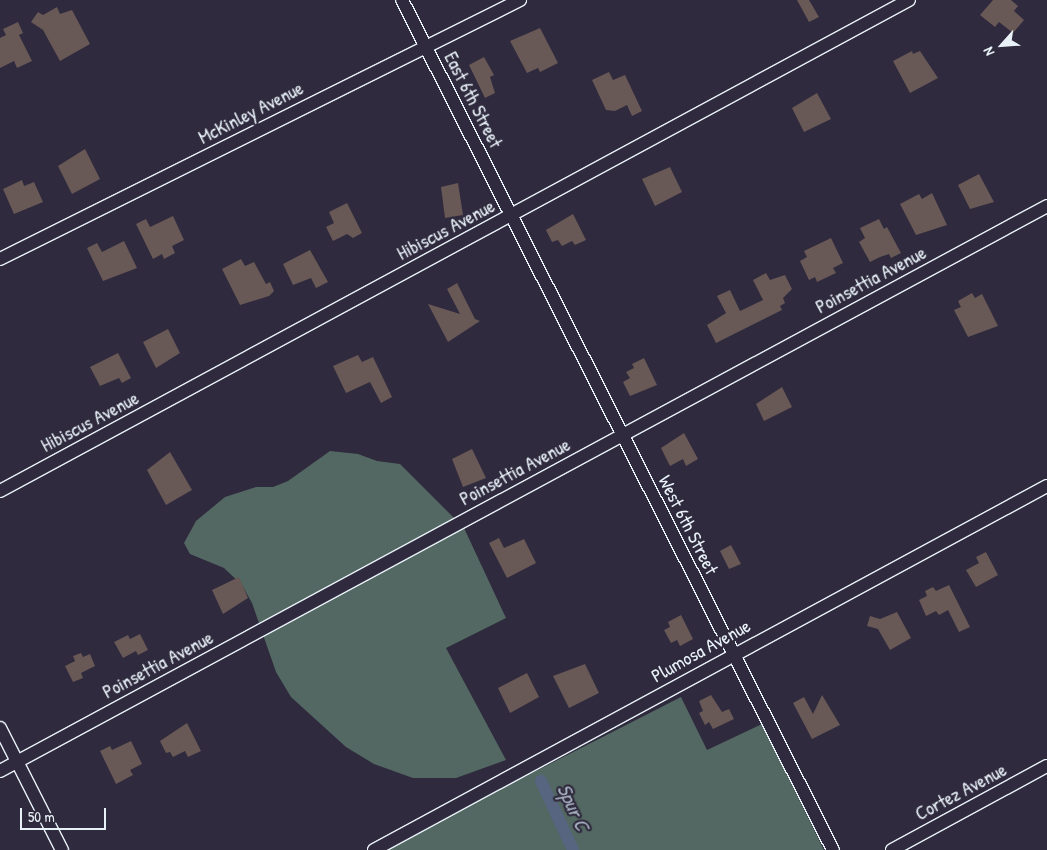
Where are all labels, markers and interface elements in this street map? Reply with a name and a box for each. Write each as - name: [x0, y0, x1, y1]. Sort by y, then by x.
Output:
- north arrow: [977, 20, 1027, 70]
- text: N: [978, 44, 998, 59]
- street label: East 6th Street: [439, 48, 507, 152]
- street label: McKinley Avenue: [195, 77, 307, 149]
- street label: Hibiscus Avenue: [393, 195, 499, 265]
- street label: Poinsettia Avenue: [812, 241, 930, 319]
- street label: Hibiscus Avenue: [37, 387, 143, 457]
- street label: Poinsettia Avenue: [456, 433, 574, 511]
- street label: West 6th Street: [653, 472, 723, 578]
- street label: Plumosa Avenue: [648, 614, 754, 688]
- street label: Poinsettia Avenue: [99, 626, 217, 704]
- street label: Cortez Avenue: [911, 758, 1011, 826]
- water label: Spur C: [553, 780, 595, 834]
- scale bar: [22, 798, 109, 830]
- text: 50 m: [28, 806, 55, 827]

